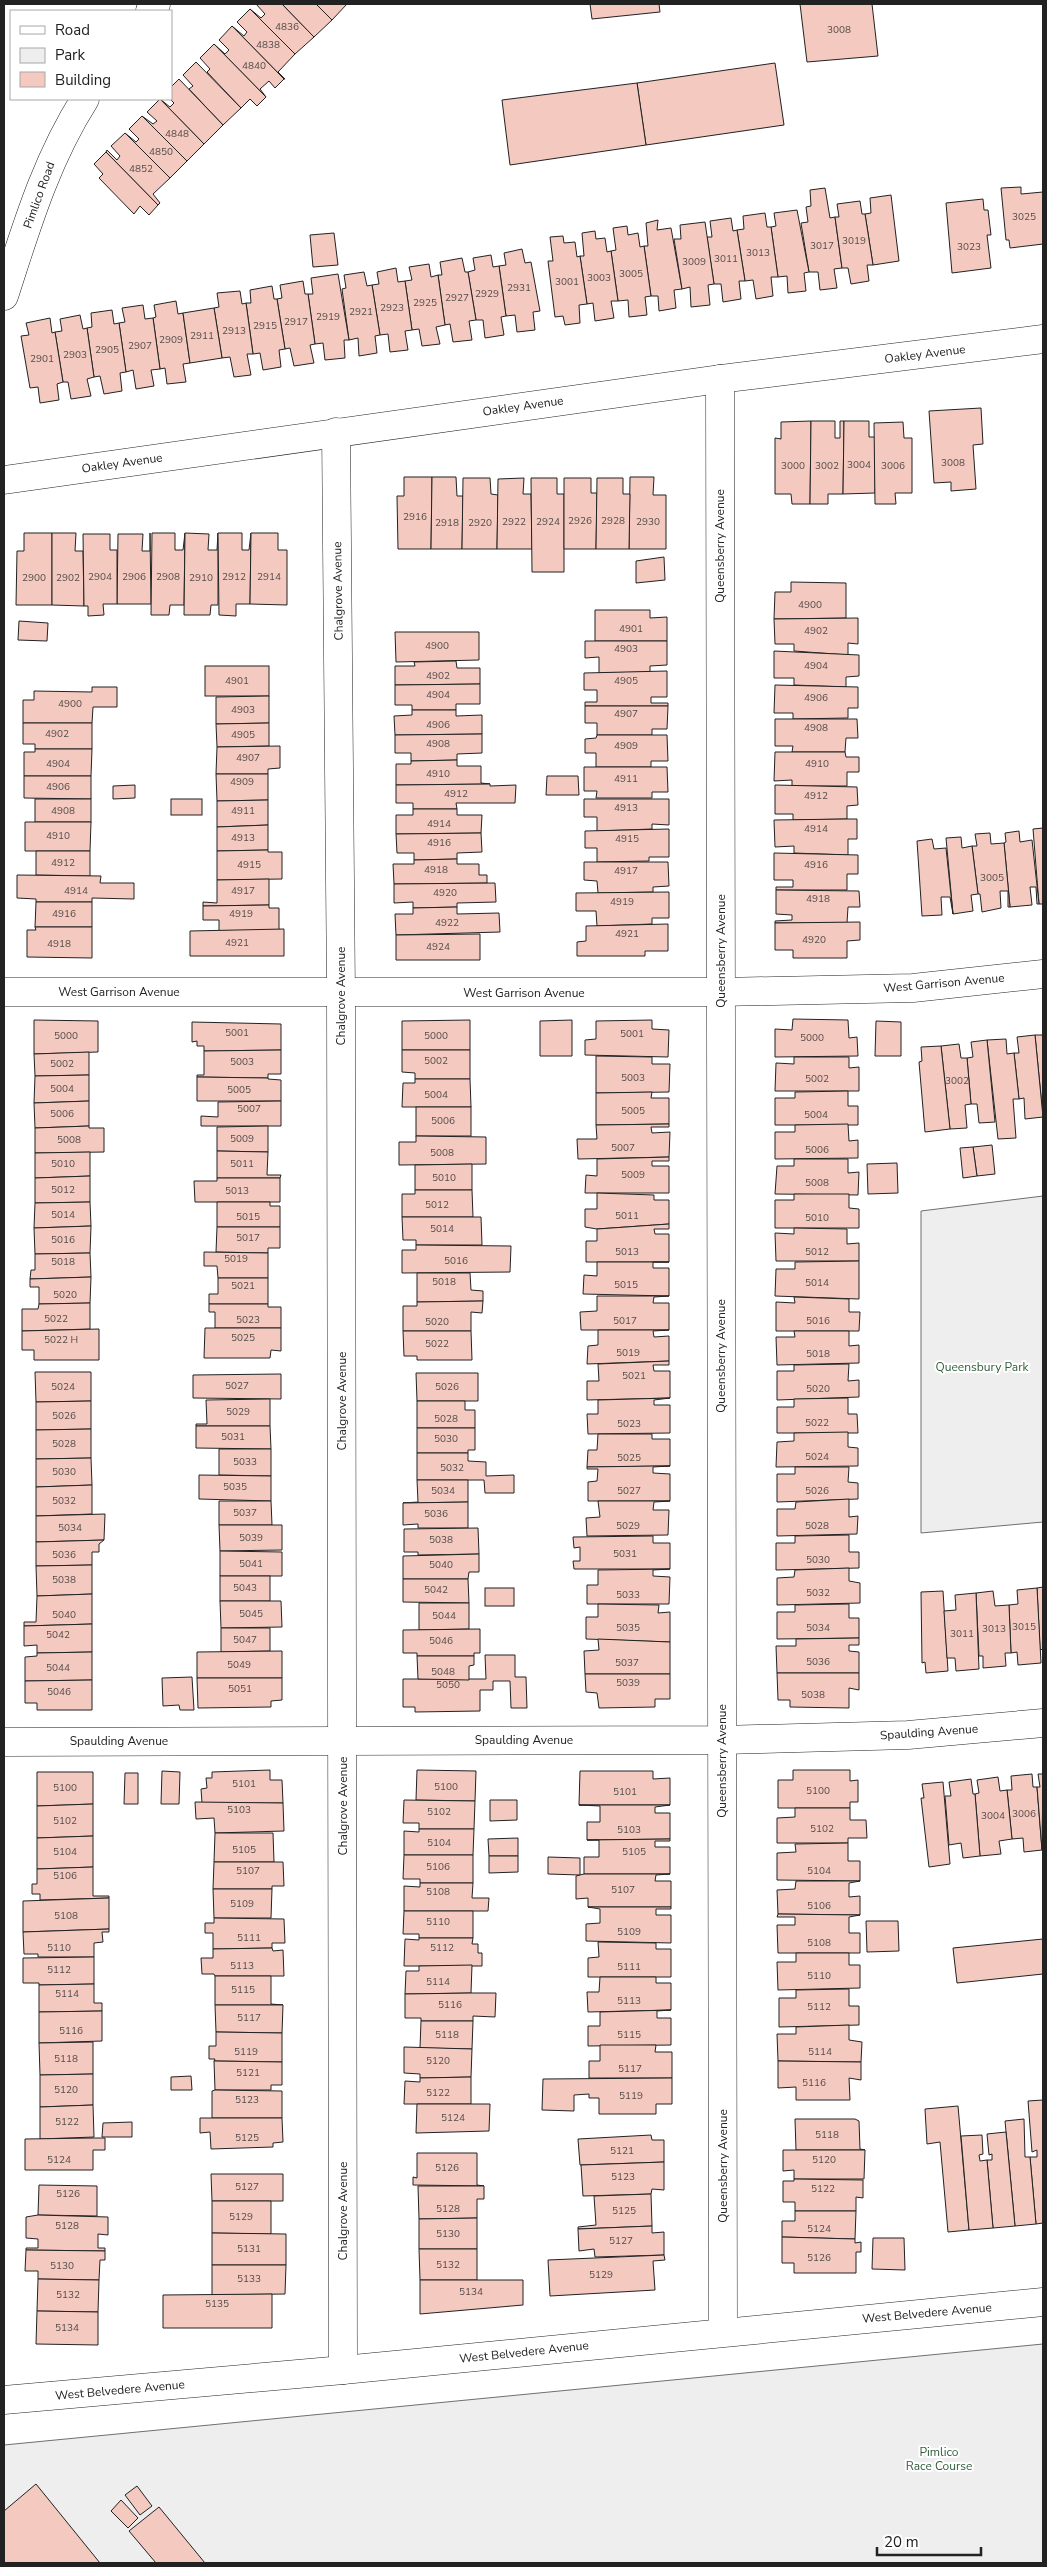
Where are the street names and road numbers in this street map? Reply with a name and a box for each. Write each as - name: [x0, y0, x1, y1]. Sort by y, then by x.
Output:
- street label: Pimlico Road: [19, 159, 59, 231]
- street label: Oakley Avenue: [884, 341, 966, 367]
- street label: Oakley Avenue: [482, 392, 564, 420]
- street label: Oakley Avenue: [81, 449, 163, 477]
- street label: Queensberry Avenue: [712, 489, 728, 603]
- street label: Chalgrove Avenue: [329, 541, 347, 641]
- street label: Queensberry Avenue: [713, 894, 729, 1008]
- street label: Chalgrove Avenue: [333, 947, 349, 1045]
- street label: West Garrison Avenue: [883, 970, 1005, 996]
- street label: West Garrison Avenue: [58, 984, 180, 1000]
- street label: West Garrison Avenue: [463, 985, 585, 1001]
- street label: Queensberry Avenue: [713, 1299, 729, 1413]
- street label: Chalgrove Avenue: [334, 1352, 350, 1450]
- street label: Queensberry Avenue: [714, 1704, 730, 1818]
- street label: Spaulding Avenue: [879, 1721, 979, 1743]
- street label: Spaulding Avenue: [475, 1732, 573, 1748]
- street label: Spaulding Avenue: [70, 1733, 168, 1749]
- street label: Chalgrove Avenue: [335, 1757, 351, 1855]
- street label: Queensberry Avenue: [715, 2109, 731, 2223]
- street label: Chalgrove Avenue: [335, 2162, 351, 2260]
- street label: West Belvedere Avenue: [861, 2299, 993, 2327]
- street label: West Belvedere Avenue: [458, 2337, 590, 2367]
- street label: West Belvedere Avenue: [54, 2376, 186, 2404]

